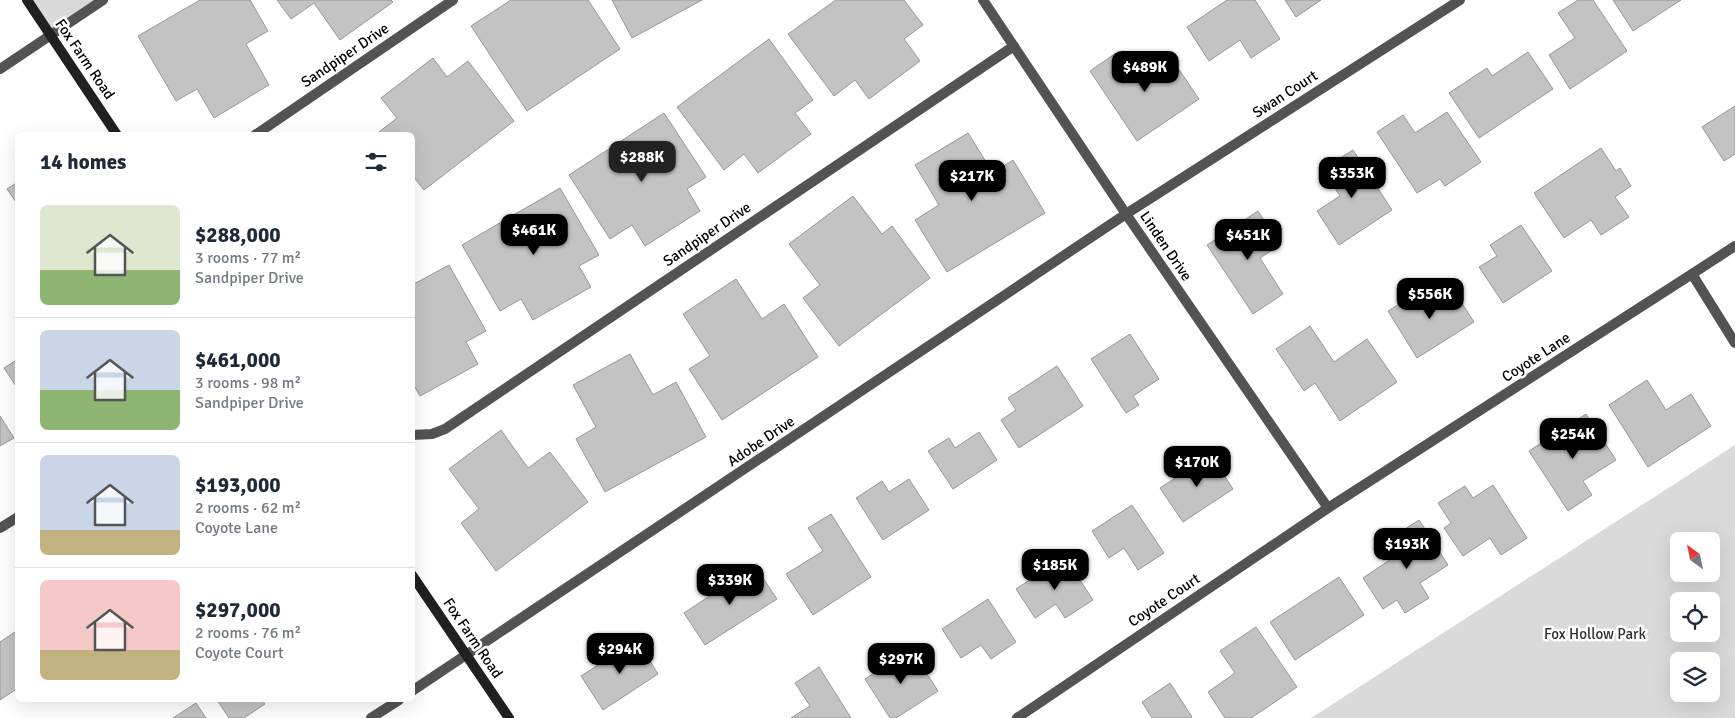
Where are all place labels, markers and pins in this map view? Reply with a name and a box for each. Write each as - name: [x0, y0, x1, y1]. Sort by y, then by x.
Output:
- pin: $489K: [1110, 51, 1180, 93]
- pin: $288K: [607, 140, 677, 183]
- pin: $353K: [1317, 156, 1387, 199]
- pin: $217K: [937, 160, 1007, 202]
- pin: $461K: [499, 214, 569, 256]
- pin: $451K: [1213, 218, 1283, 261]
- pin: $556K: [1395, 278, 1465, 320]
- pin: $254K: [1538, 418, 1608, 460]
- pin: $170K: [1162, 446, 1232, 488]
- pin: $193K: [1372, 528, 1442, 570]
- pin: $185K: [1020, 548, 1090, 591]
- pin: $339K: [695, 564, 765, 606]
- pin: $294K: [585, 632, 655, 675]
- pin: $297K: [866, 642, 936, 685]

